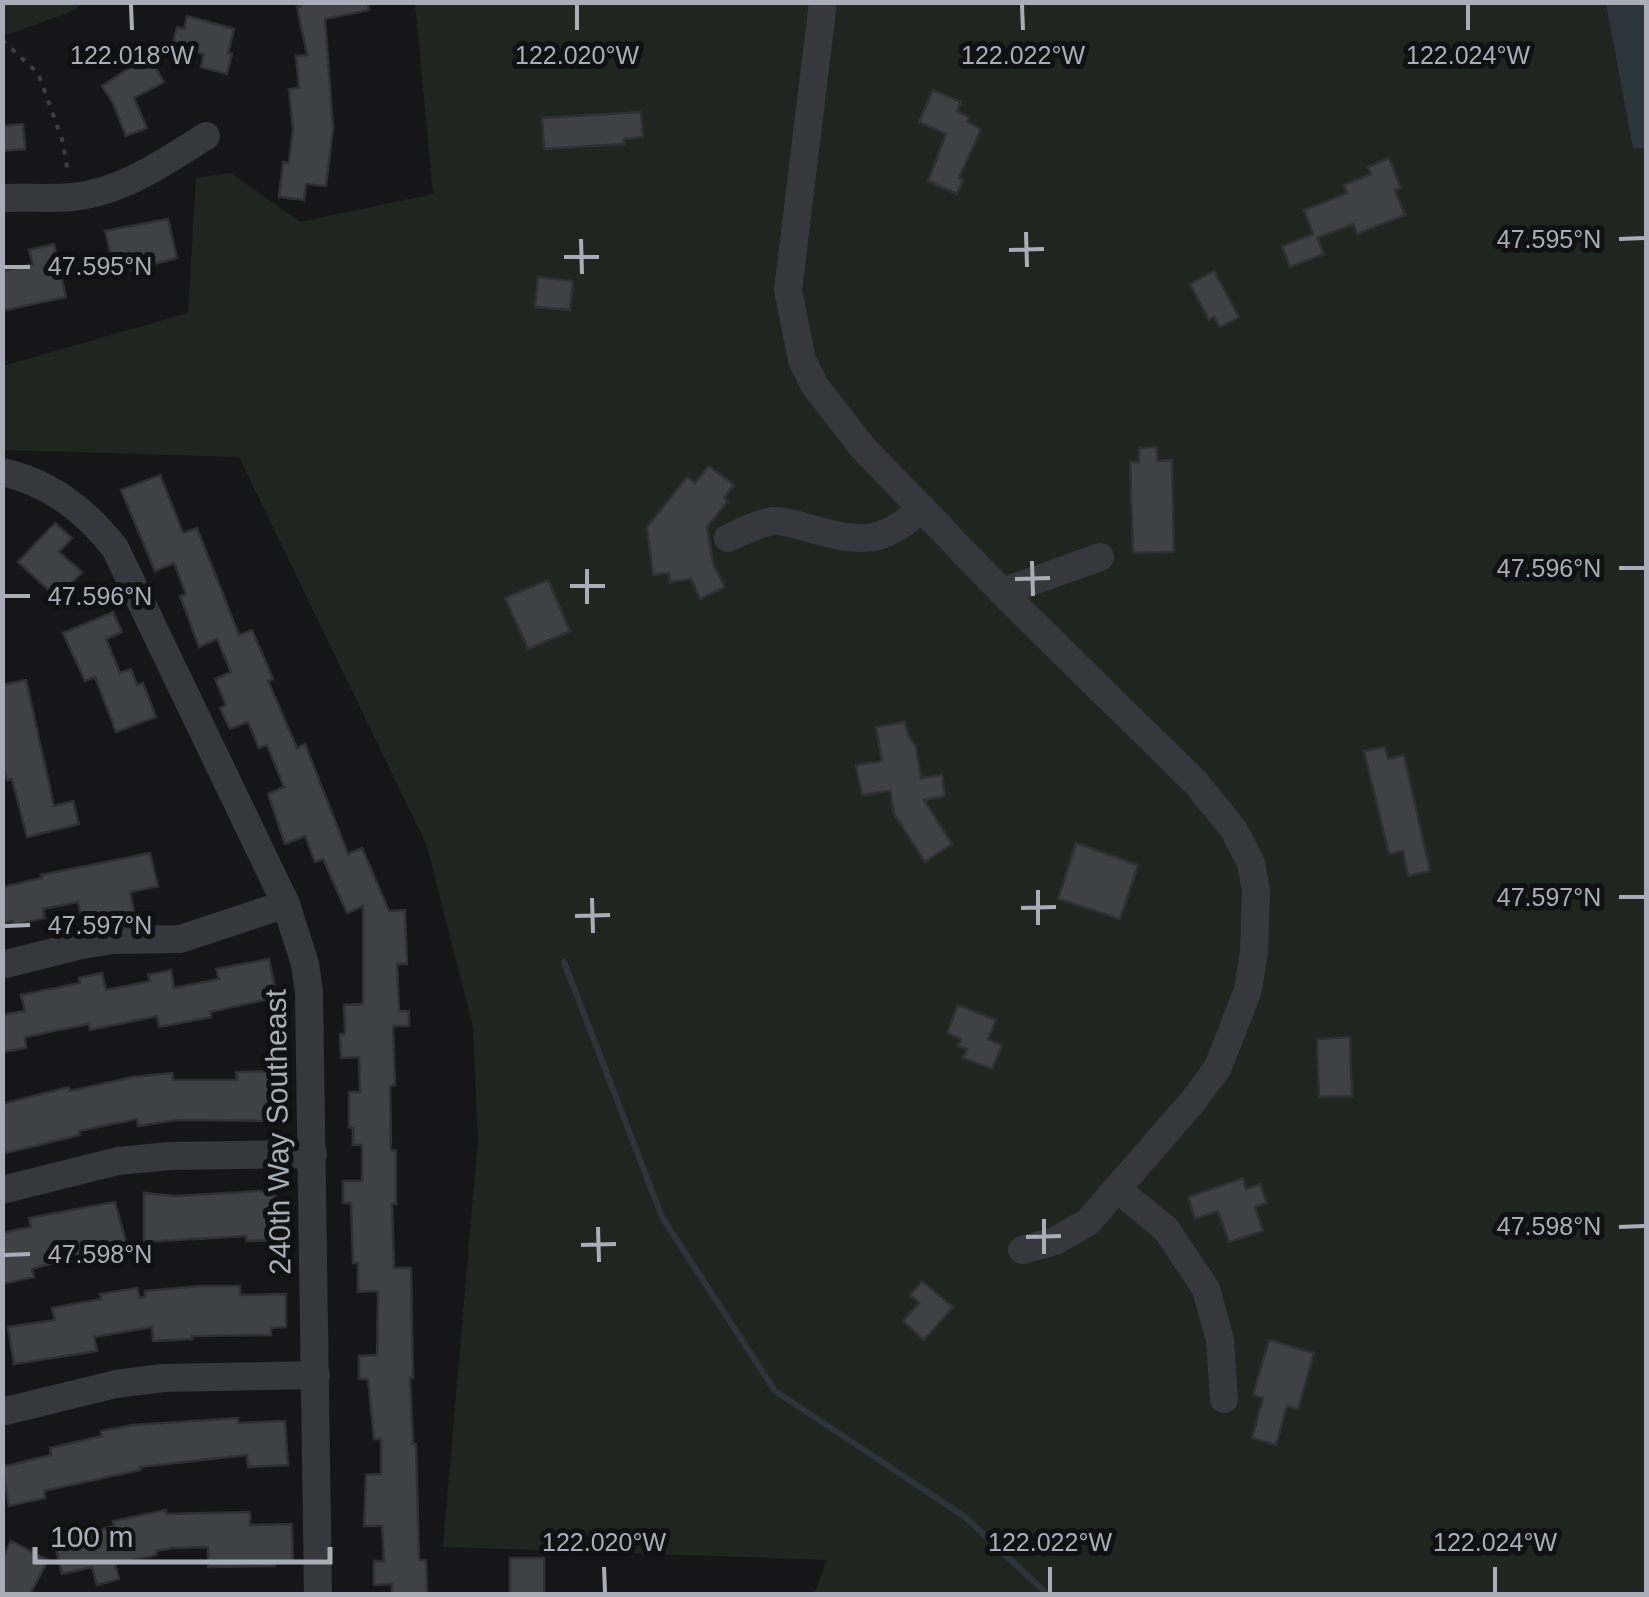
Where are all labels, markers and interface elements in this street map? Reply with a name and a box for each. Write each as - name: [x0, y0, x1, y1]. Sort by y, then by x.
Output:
- text: 122.018°W: [70, 41, 194, 69]
- text: 122.020°W: [515, 41, 639, 69]
- text: 122.022°W: [961, 41, 1085, 69]
- text: 122.024°W: [1406, 41, 1530, 69]
- text: 47.595°N: [1497, 225, 1601, 253]
- text: 47.595°N: [48, 252, 152, 280]
- text: 47.596°N: [1497, 554, 1601, 582]
- text: 47.596°N: [48, 582, 152, 610]
- text: 47.597°N: [1497, 883, 1601, 911]
- text: 47.597°N: [48, 911, 152, 939]
- street label: 240th Way Southeast: [258, 988, 296, 1275]
- text: 47.598°N: [1497, 1212, 1601, 1240]
- text: 47.598°N: [48, 1240, 152, 1268]
- scale bar: [35, 1502, 330, 1564]
- text: 100 m: [50, 1520, 133, 1553]
- text: 122.020°W: [542, 1528, 666, 1556]
- text: 122.022°W: [988, 1528, 1112, 1556]
- text: 122.024°W: [1433, 1528, 1557, 1556]

